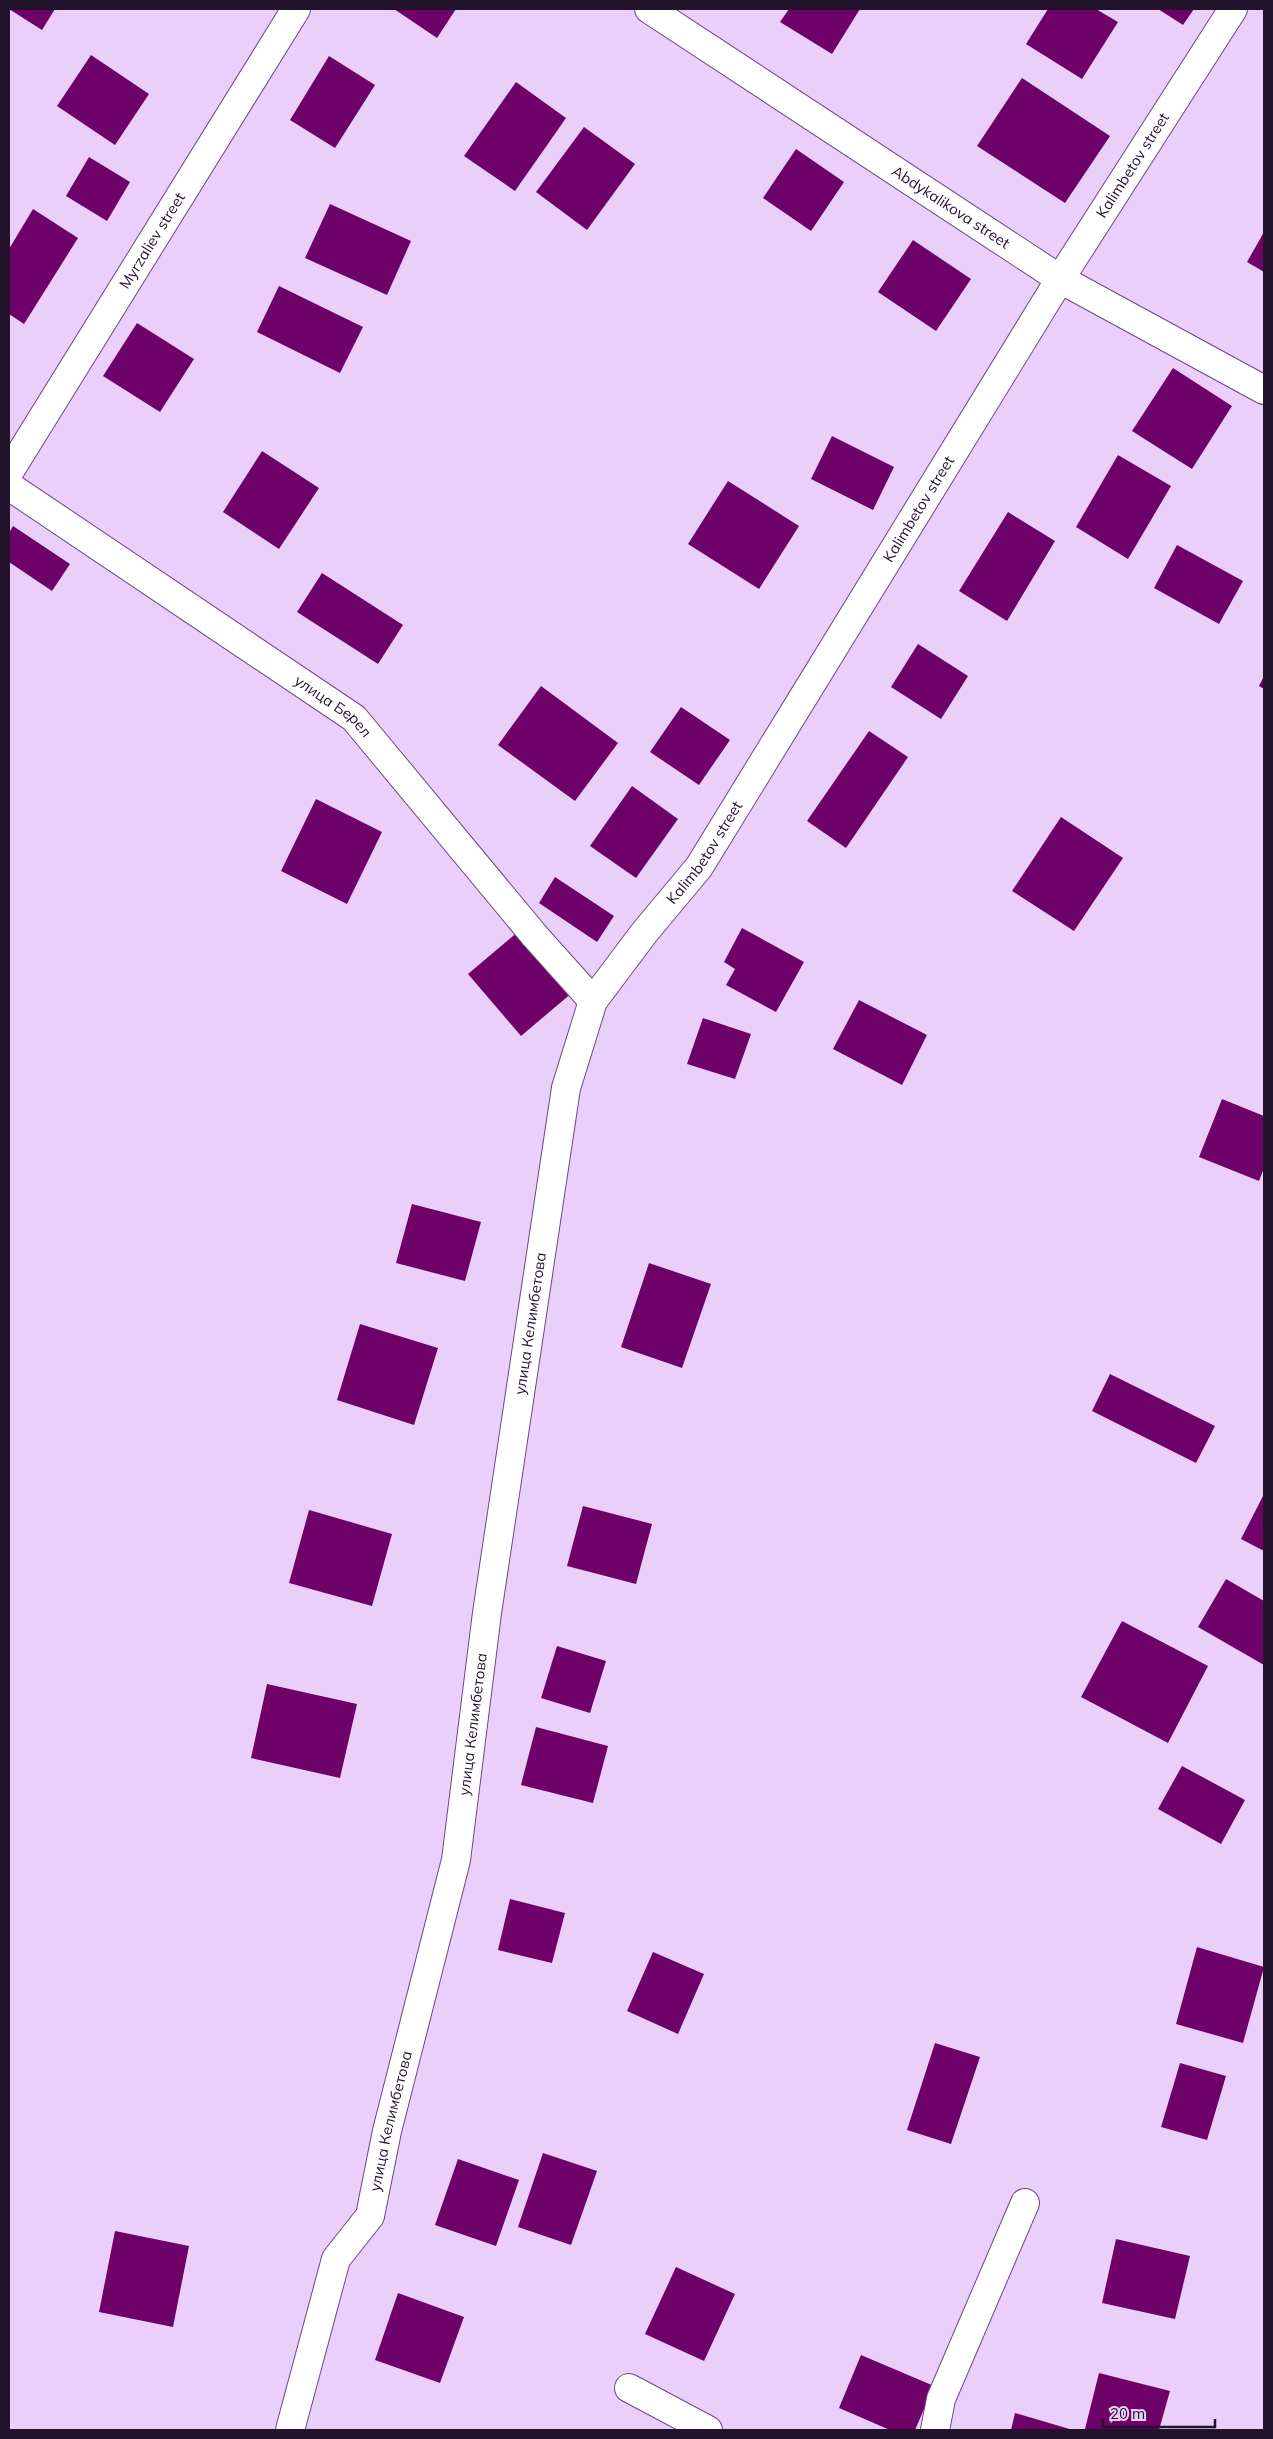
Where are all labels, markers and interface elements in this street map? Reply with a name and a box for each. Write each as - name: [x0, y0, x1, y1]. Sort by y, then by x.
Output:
- street label: Kalimbetov street: [1092, 109, 1173, 221]
- street label: Abdykalikova street: [888, 161, 1014, 252]
- street label: Myrzaliev street: [115, 189, 189, 292]
- street label: Kalimbetov street: [878, 452, 958, 565]
- street label: улица Берел: [291, 671, 376, 741]
- street label: Kalimbetov street: [662, 797, 746, 908]
- street label: улица Келимбетова: [510, 1251, 550, 1396]
- street label: улица Келимбетова: [454, 1652, 491, 1797]
- street label: улица Келимбетова: [365, 2049, 416, 2193]
- scale bar: [1103, 2396, 1216, 2428]
- text: 20 m: [1110, 2404, 1145, 2423]

